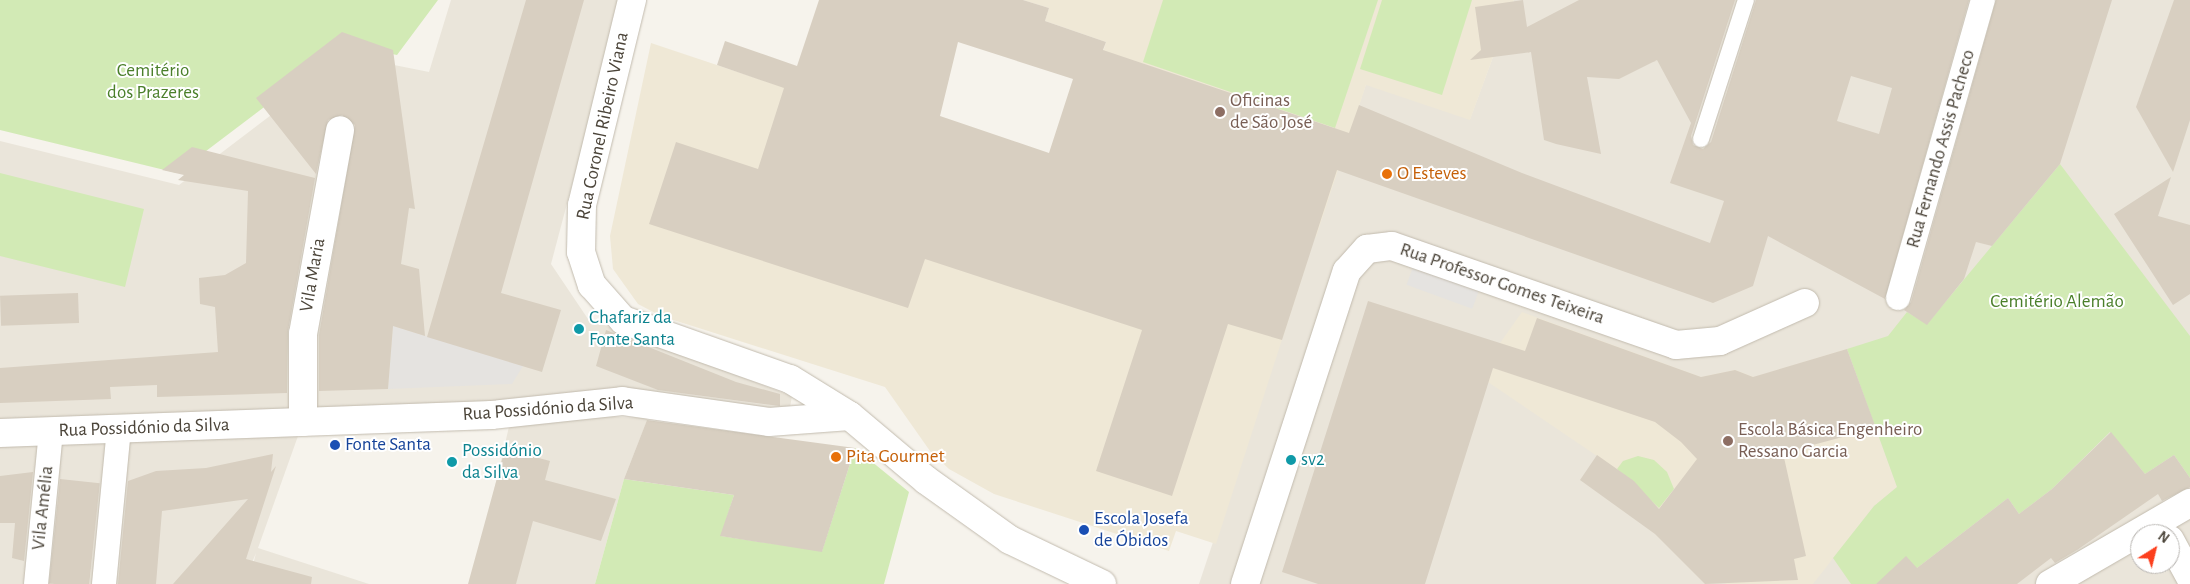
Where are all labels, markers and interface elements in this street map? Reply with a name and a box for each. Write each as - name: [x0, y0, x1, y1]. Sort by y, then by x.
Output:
- street label: Rua Coronel Ribeiro Viana: [572, 30, 634, 222]
- street label: Rua Fernando Assis Pacheco: [1902, 47, 1980, 251]
- park label: Cemitério dos Prazeres: [107, 60, 199, 104]
- place label: Oficinas de São José: [1230, 90, 1312, 134]
- marker: Oficinas de São José: [1214, 106, 1226, 118]
- place label: O Esteves: [1397, 163, 1467, 185]
- marker: O Esteves: [1381, 168, 1393, 180]
- street label: Vila Maria: [295, 236, 331, 314]
- street label: Rua Professor Gomes Teixeira: [1397, 238, 1607, 330]
- park label: Cemitério Alemão: [1990, 291, 2124, 313]
- place label: Chafariz da Fonte Santa: [589, 307, 675, 351]
- marker: Chafariz da Fonte Santa: [573, 323, 585, 335]
- street label: Rua Possidónio da Silva: [462, 392, 634, 426]
- street label: Rua Possidónio da Silva: [58, 414, 230, 442]
- place label: Escola Básica Engenheiro Ressano Garcia: [1738, 419, 1922, 463]
- place label: Fonte Santa: [345, 434, 431, 456]
- marker: Escola Básica Engenheiro Ressano Garcia: [1722, 435, 1734, 447]
- marker: Fonte Santa: [329, 439, 341, 451]
- place label: Possidónio da Silva: [462, 440, 542, 484]
- place label: Pita Gourmet: [846, 446, 944, 468]
- place label: sv2: [1301, 449, 1325, 471]
- marker: Pita Gourmet: [830, 451, 842, 463]
- marker: sv2: [1285, 454, 1297, 466]
- marker: Possidónio da Silva: [446, 456, 458, 468]
- street label: Vila Amélia: [27, 465, 59, 551]
- place label: Escola Josefa de Óbidos: [1094, 508, 1188, 552]
- marker: Escola Josefa de Óbidos: [1078, 524, 1090, 536]
- north arrow: [2130, 524, 2180, 574]
- text: N: [2155, 529, 2171, 546]

